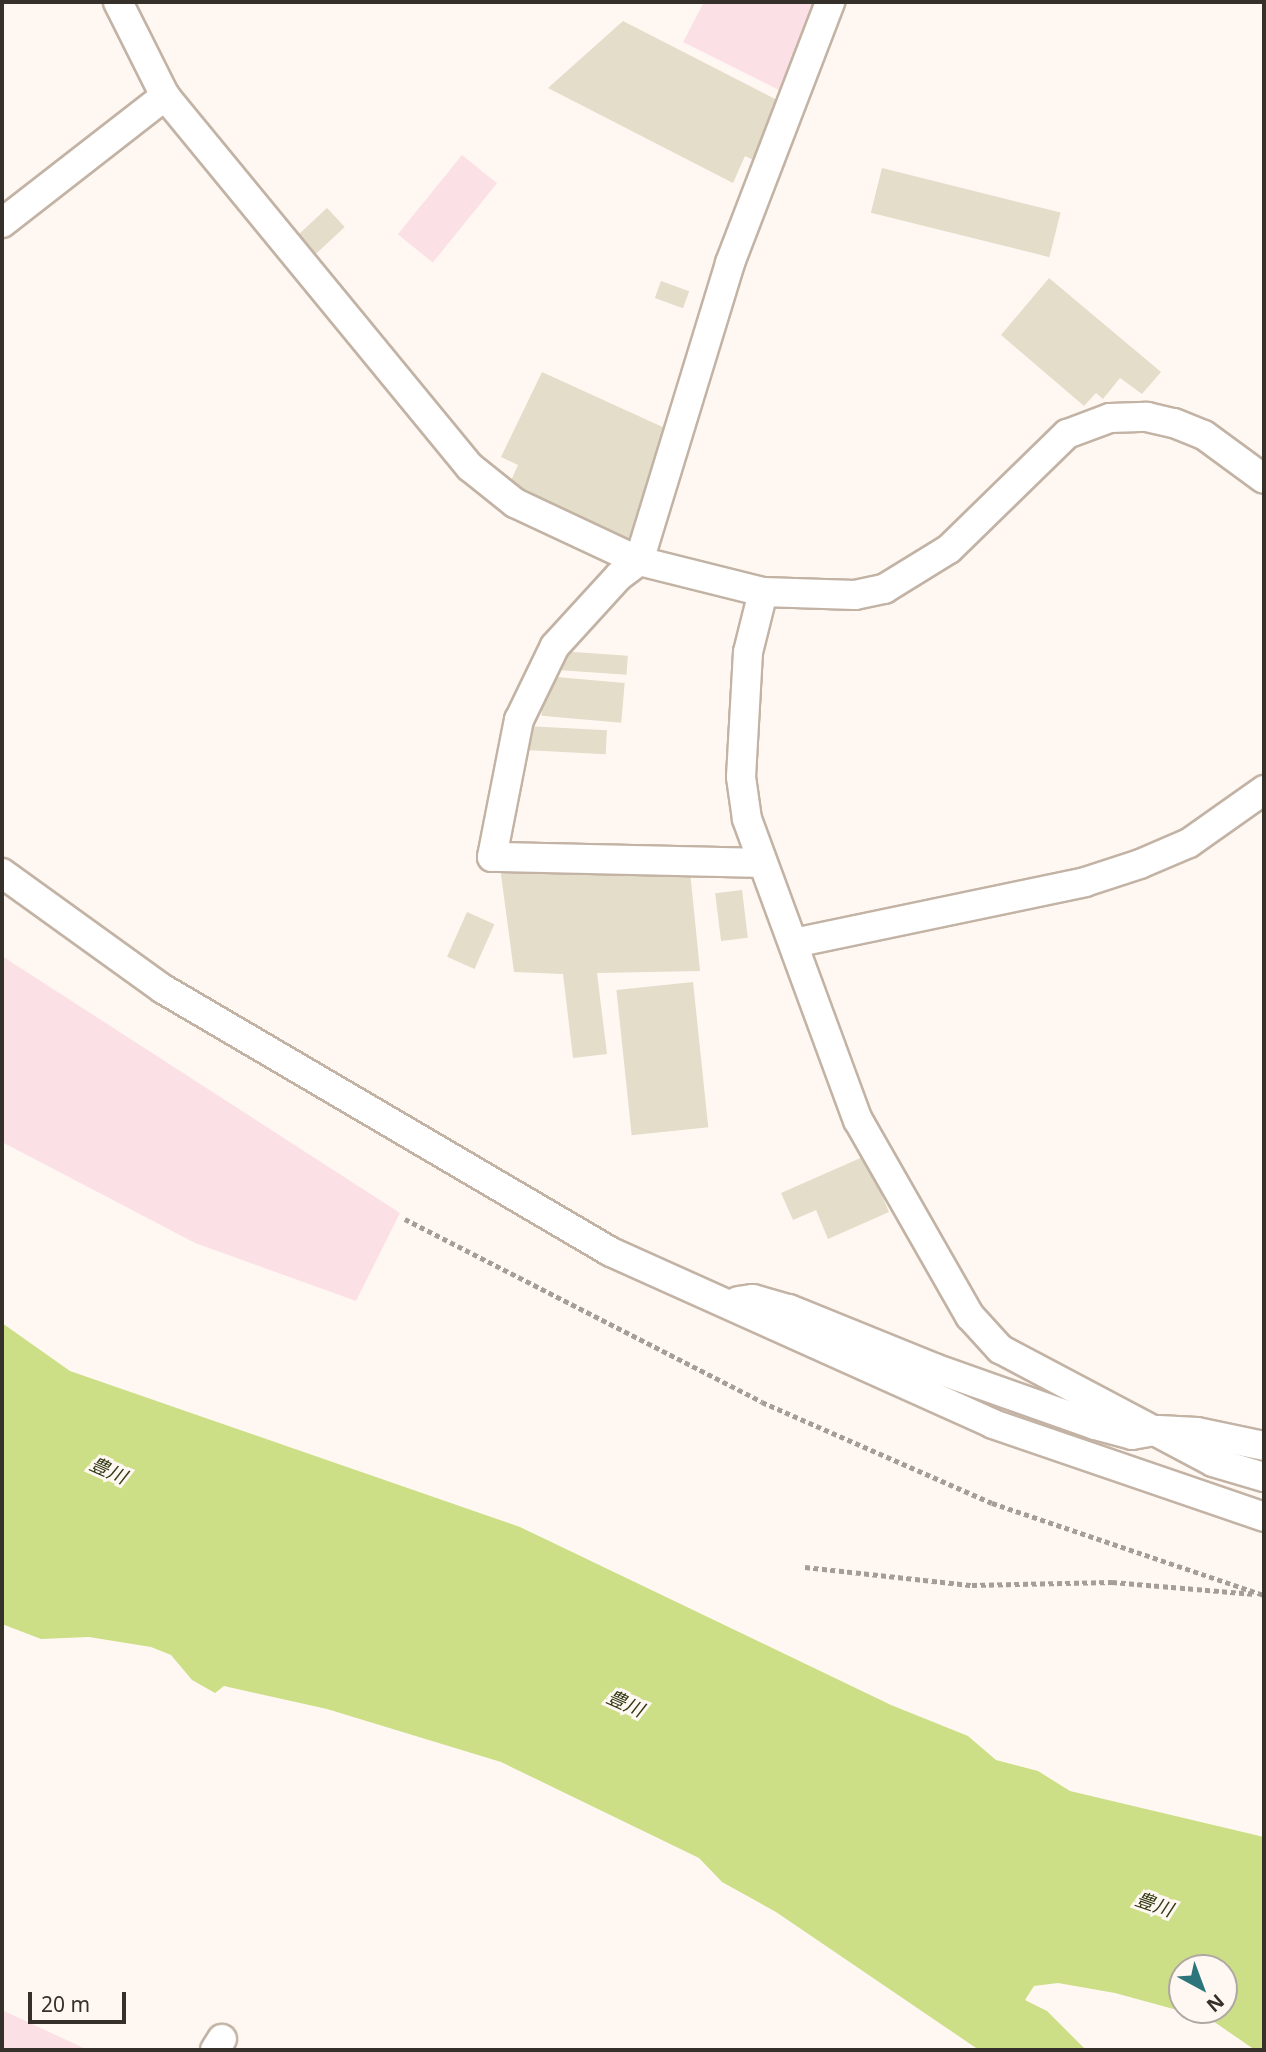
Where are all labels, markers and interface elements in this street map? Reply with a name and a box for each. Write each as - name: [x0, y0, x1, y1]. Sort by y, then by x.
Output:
- water label: 豊川: [86, 1453, 130, 1489]
- water label: 豊川: [603, 1686, 647, 1722]
- water label: 豊川: [1132, 1888, 1176, 1922]
- north arrow: [1168, 1954, 1238, 2024]
- scale bar: [32, 1979, 130, 2023]
- text: N: [1201, 1988, 1230, 2018]
- text: 20 m: [41, 1990, 90, 2018]

